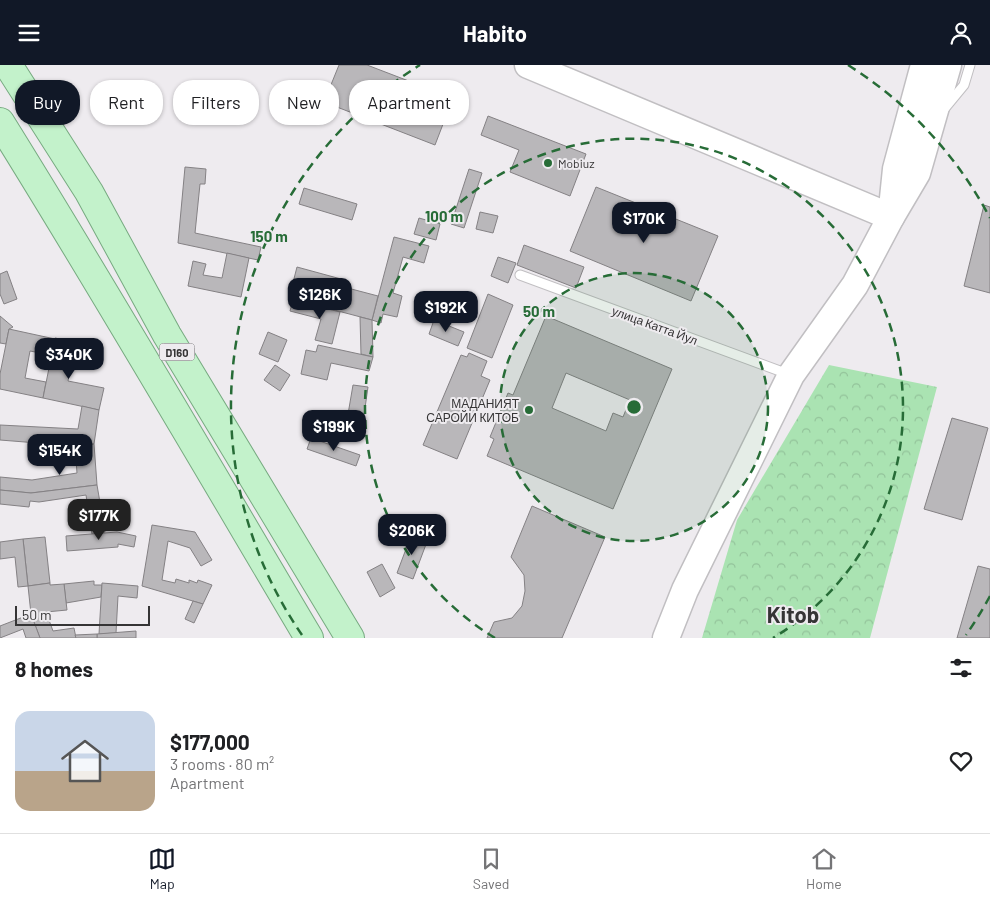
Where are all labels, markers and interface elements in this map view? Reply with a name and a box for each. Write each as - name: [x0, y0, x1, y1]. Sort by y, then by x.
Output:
- icon: menu: [15, 19, 43, 47]
- icon: person: [947, 19, 975, 47]
- text: Habito: [463, 20, 527, 46]
- chip: Buy: [15, 80, 80, 125]
- chip: Rent: [90, 80, 163, 125]
- chip: Filters: [173, 80, 259, 125]
- chip: New: [269, 80, 339, 125]
- chip: Apartment: [349, 80, 469, 125]
- place label: Mobiuz: [558, 156, 595, 170]
- marker: Mobiuz: [542, 157, 554, 169]
- pin: $170K: [609, 201, 679, 244]
- text: 100 m: [425, 207, 463, 225]
- text: $170K: [623, 208, 665, 227]
- text: 150 m: [250, 227, 288, 245]
- pin: $126K: [285, 277, 355, 320]
- text: $126K: [299, 284, 341, 303]
- pin: $192K: [411, 291, 481, 333]
- text: $192K: [425, 297, 467, 316]
- text: 50 m: [523, 302, 555, 320]
- street label: улица Катта Йул: [610, 303, 700, 348]
- pin: $340K: [34, 337, 104, 380]
- road number: D160: [160, 343, 194, 361]
- text: $340K: [46, 344, 92, 363]
- place label: МАДАНИЯТ САРОЙИ КИТОБ: [426, 396, 520, 424]
- centre of rings: [625, 398, 643, 416]
- marker: МАДАНИЯТ САРОЙИ КИТОБ: [523, 404, 535, 416]
- pin: $199K: [299, 409, 369, 452]
- text: $199K: [313, 416, 355, 435]
- pin: $154K: [25, 433, 95, 476]
- text: $154K: [38, 440, 82, 459]
- pin: $177K: [64, 499, 134, 541]
- text: $177K: [79, 505, 119, 524]
- pin: $206K: [377, 513, 447, 556]
- text: $206K: [389, 520, 435, 539]
- district label: Kitob: [767, 601, 819, 627]
- scale bar: [15, 603, 150, 626]
- text: 50 m: [22, 606, 51, 623]
- icon: filters: [947, 654, 975, 682]
- text: 8 homes: [15, 656, 93, 681]
- text: $177,000: [170, 729, 250, 754]
- icon: home: [55, 731, 115, 791]
- icon: heart: [947, 747, 975, 775]
- text: 3 rooms · 80 m²: [170, 754, 274, 773]
- text: Apartment: [170, 773, 245, 792]
- tab: Map: [148, 845, 176, 892]
- tab: Saved: [473, 845, 510, 892]
- tab: Home: [806, 845, 842, 892]

